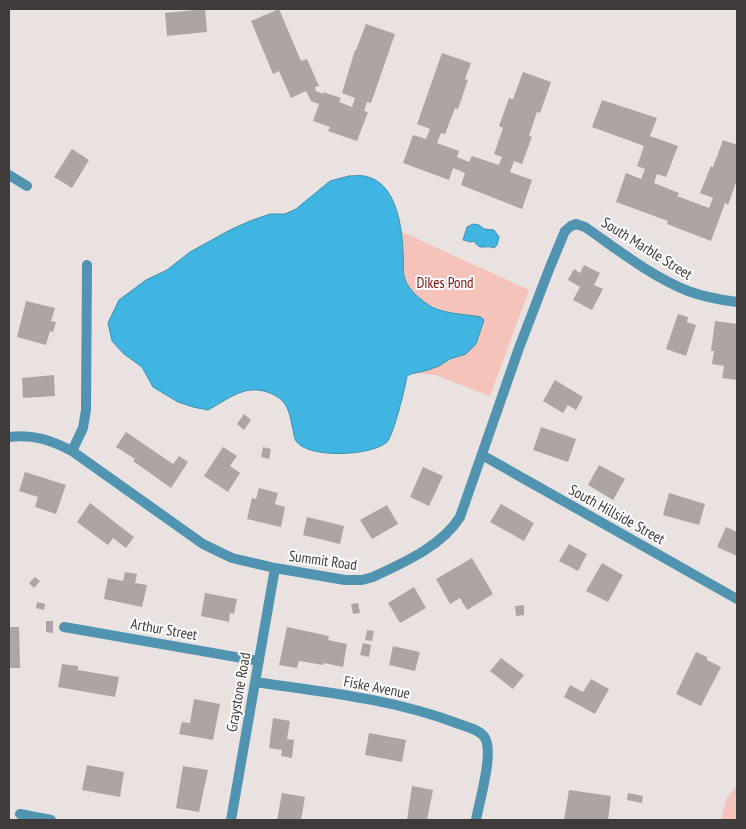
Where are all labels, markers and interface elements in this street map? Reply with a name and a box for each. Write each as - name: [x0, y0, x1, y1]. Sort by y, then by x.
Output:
- street label: South Marble Street: [598, 213, 696, 283]
- park label: Dikes Pond: [416, 273, 474, 292]
- street label: South Hillside Street: [566, 480, 668, 548]
- street label: Summit Road: [288, 546, 358, 574]
- street label: Arthur Street: [129, 614, 199, 644]
- street label: Graystone Road: [222, 651, 254, 733]
- street label: Fiske Avenue: [342, 671, 412, 703]

